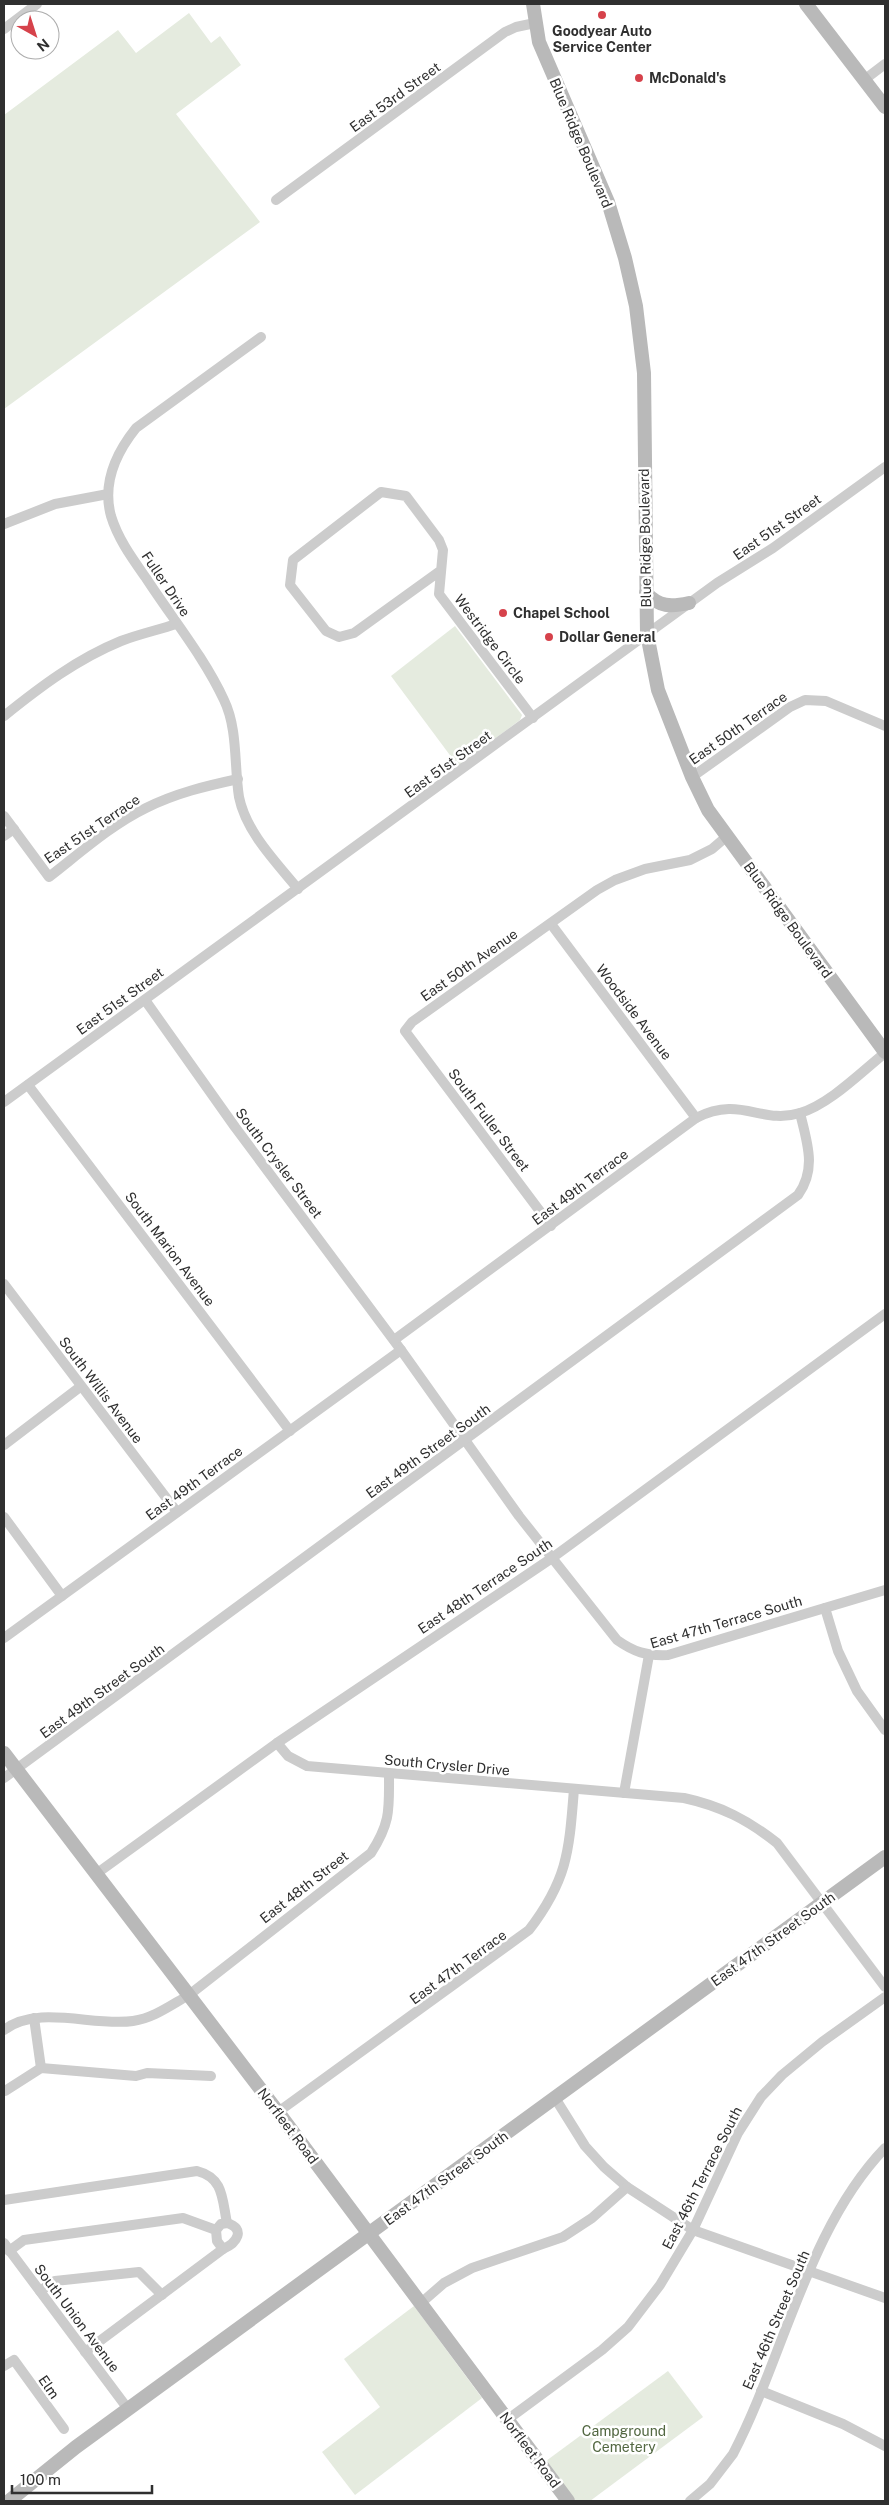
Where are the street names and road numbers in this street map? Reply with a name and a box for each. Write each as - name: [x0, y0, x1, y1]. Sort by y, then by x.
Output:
- street label: East 53rd Street: [347, 59, 443, 135]
- street label: Blue Ridge Boulevard: [546, 76, 616, 210]
- street label: Blue Ridge Boulevard: [636, 468, 654, 608]
- street label: East 51st Street: [730, 491, 824, 563]
- street label: Fuller Drive: [139, 549, 194, 619]
- street label: Westridge Circle: [451, 591, 529, 687]
- street label: East 50th Terrace: [686, 688, 790, 768]
- street label: East 51st Street: [401, 727, 495, 801]
- street label: East 51st Terrace: [41, 791, 143, 867]
- street label: Blue Ridge Boulevard: [741, 859, 835, 981]
- street label: East 50th Avenue: [417, 926, 521, 1004]
- street label: Woodside Avenue: [593, 961, 675, 1063]
- street label: East 51st Street: [73, 964, 167, 1038]
- street label: South Fuller Street: [445, 1066, 533, 1174]
- street label: South Crysler Street: [232, 1105, 326, 1221]
- street label: East 49th Terrace: [529, 1146, 631, 1228]
- street label: South Marion Avenue: [122, 1189, 218, 1309]
- street label: South Willis Avenue: [56, 1334, 146, 1446]
- street label: East 49th Street South: [363, 1401, 493, 1501]
- street label: East 49th Terrace: [142, 1442, 246, 1523]
- street label: East 48th Terrace South: [415, 1535, 555, 1637]
- street label: East 47th Terrace South: [648, 1593, 804, 1651]
- street label: East 49th Street South: [37, 1641, 167, 1741]
- street label: South Crysler Drive: [383, 1752, 511, 1778]
- street label: East 48th Street: [257, 1848, 351, 1926]
- street label: East 47th Street South: [708, 1889, 838, 1989]
- street label: East 47th Terrace: [407, 1927, 509, 2007]
- street label: Norfleet Road: [254, 2085, 322, 2167]
- street label: East 46th Terrace South: [659, 2104, 745, 2252]
- street label: East 47th Street South: [381, 2128, 511, 2228]
- street label: East 46th Street South: [739, 2248, 813, 2392]
- street label: South Union Avenue: [31, 2261, 123, 2375]
- street label: Elm: [35, 2372, 63, 2402]
- street label: Norfleet Road: [496, 2409, 564, 2491]

